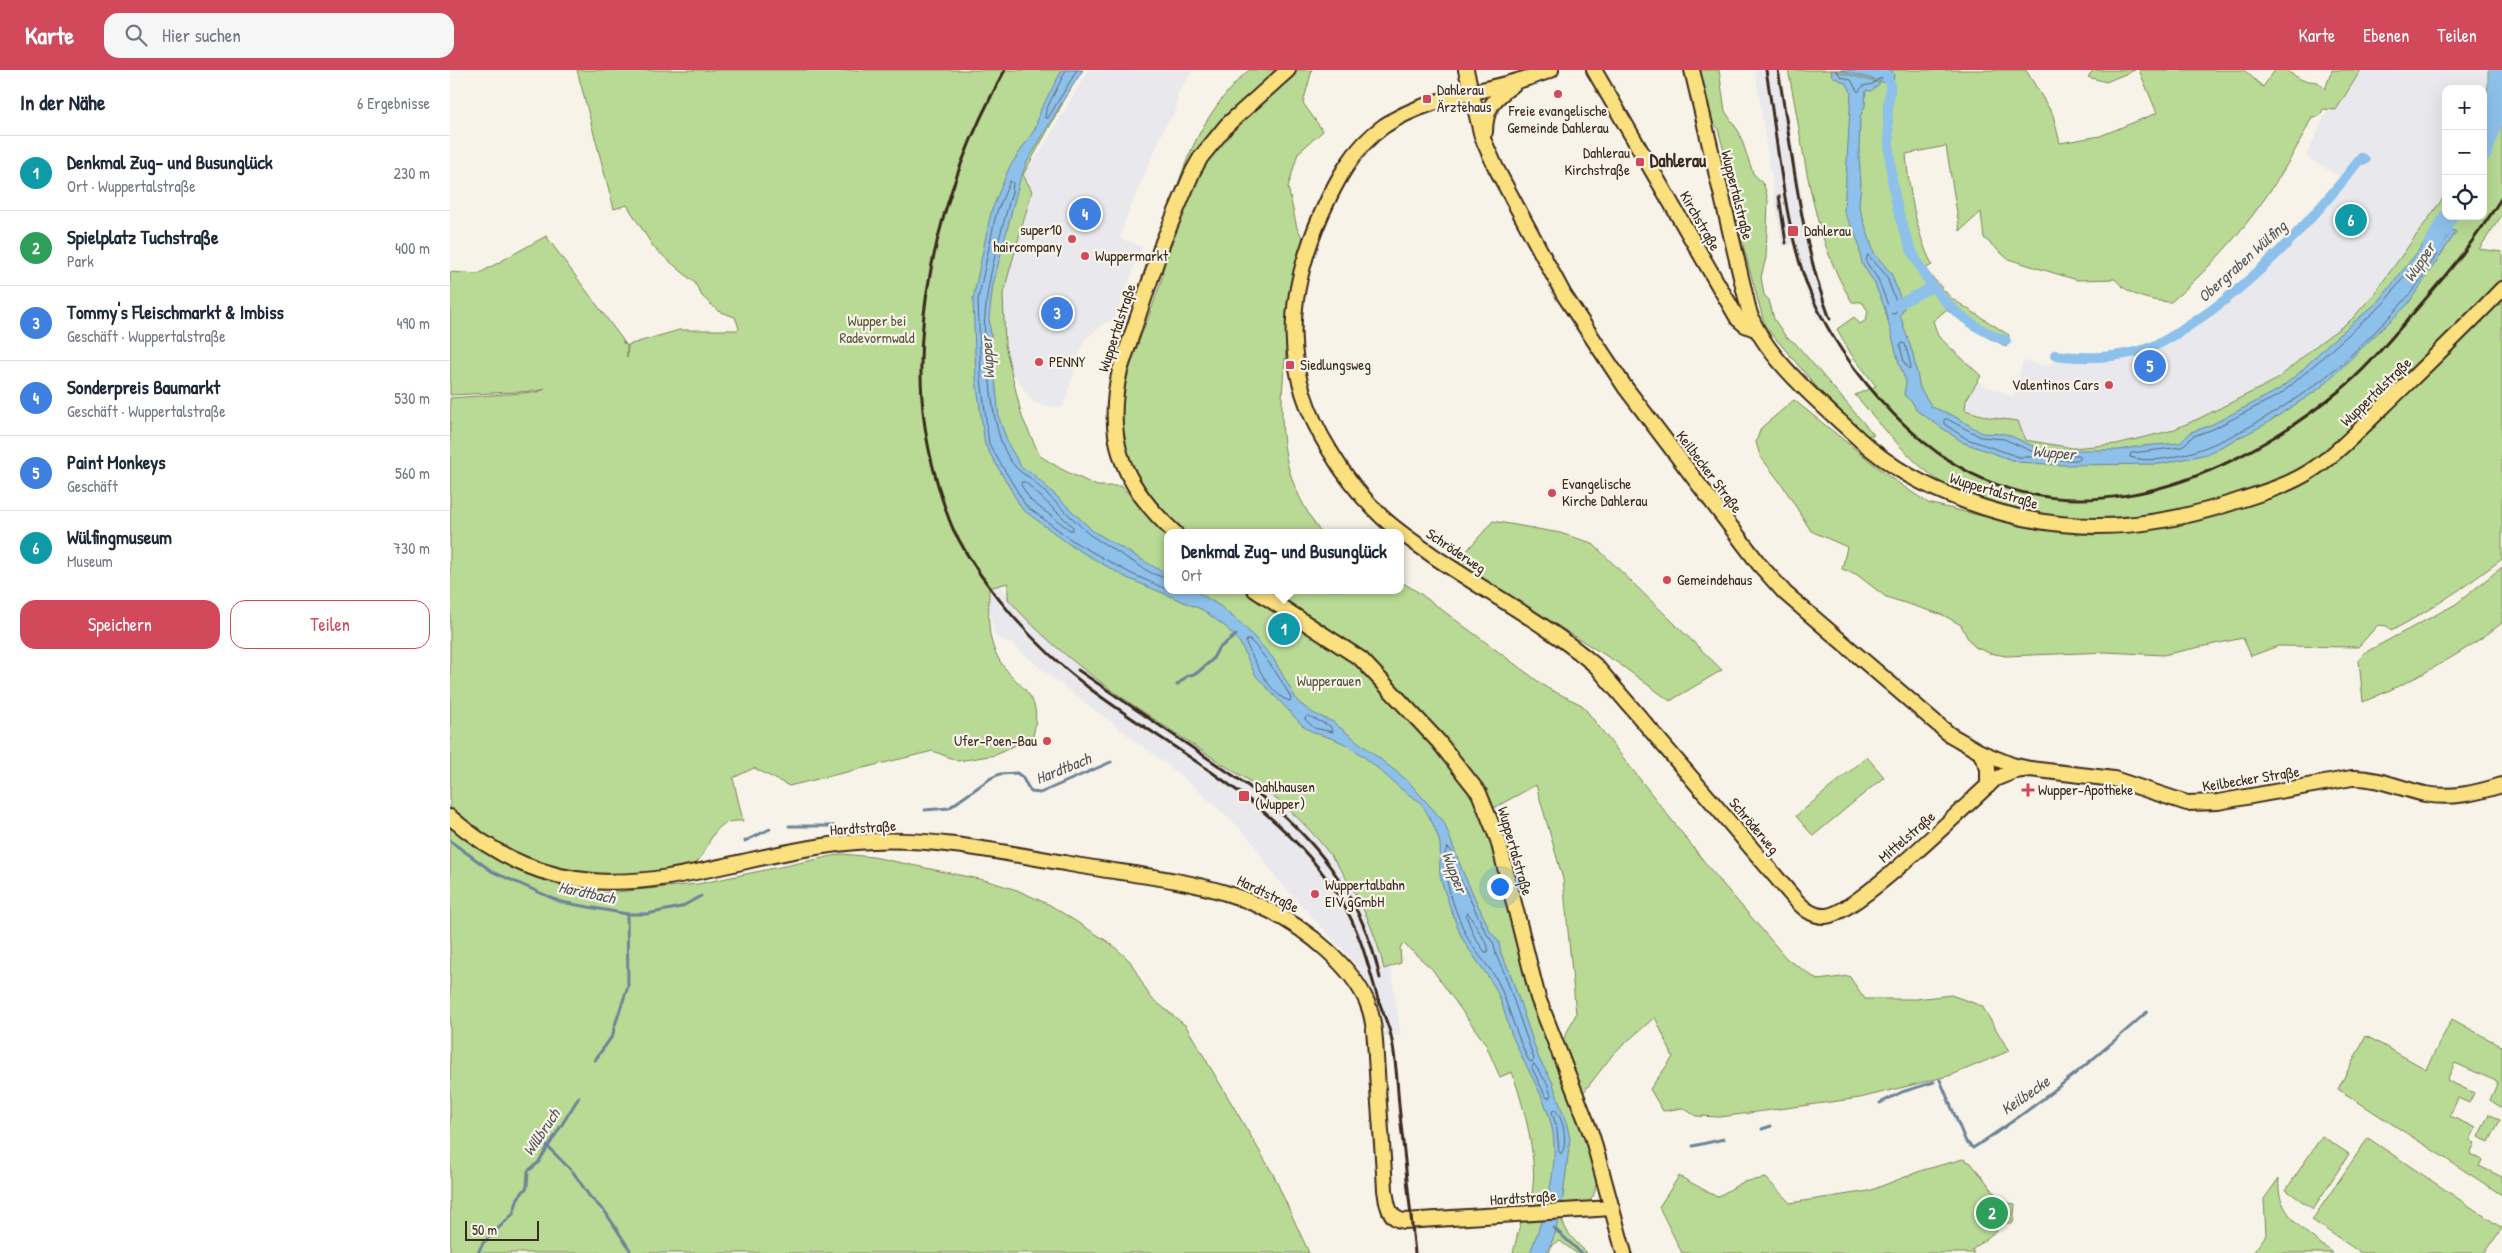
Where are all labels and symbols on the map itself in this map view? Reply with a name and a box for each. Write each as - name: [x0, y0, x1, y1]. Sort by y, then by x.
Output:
- place label: Dahlerau Ärztehaus: [1437, 79, 1492, 117]
- marker: Freie evangelische Gemeinde Dahlerau: [1552, 88, 1564, 100]
- marker: Dahlerau Ärztehaus: [1421, 93, 1433, 105]
- place label: Freie evangelische Gemeinde Dahlerau: [1507, 100, 1609, 138]
- place label: Dahlerau Kirchstraße: [1564, 142, 1630, 180]
- district label: Dahlerau: [1650, 148, 1707, 173]
- street label: Wuppertalstraße: [1716, 148, 1759, 242]
- marker: Dahlerau Kirchstraße: [1634, 156, 1646, 168]
- street label: Kirchstraße: [1675, 187, 1726, 254]
- pin: 4: [1069, 195, 1101, 233]
- pin: 6: [2335, 201, 2367, 239]
- water label: Obergraben Wülfing: [2193, 215, 2292, 307]
- place label: super10 haircompany: [993, 219, 1062, 257]
- place label: Dahlerau: [1804, 220, 1851, 241]
- marker: Dahlerau: [1786, 224, 1800, 238]
- marker: super10 haircompany: [1066, 233, 1078, 245]
- water label: Wupper: [2398, 237, 2441, 286]
- place label: Wuppermarkt: [1095, 245, 1169, 266]
- marker: Wuppermarkt: [1079, 250, 1091, 262]
- street label: Wuppertalstraße: [1092, 281, 1141, 375]
- pin: 3: [1041, 294, 1073, 332]
- park label: Wupper bei Radevormwald: [839, 310, 915, 348]
- water label: Wupper: [974, 334, 999, 380]
- pin: 5: [2134, 347, 2166, 385]
- place label: PENNY: [1049, 351, 1086, 372]
- street label: Wuppertalstraße: [2335, 352, 2416, 431]
- place label: Siedlungsweg: [1300, 354, 1371, 375]
- marker: PENNY: [1033, 356, 1045, 368]
- marker: Siedlungsweg: [1284, 359, 1296, 371]
- place label: Valentinos Cars: [2012, 374, 2099, 395]
- marker: Valentinos Cars: [2103, 379, 2115, 391]
- street label: Keilbecker Straße: [1671, 426, 1747, 517]
- water label: Wupper: [2032, 439, 2078, 465]
- street label: Wuppertalstraße: [1947, 467, 2041, 514]
- place label: Evangelische Kirche Dahlerau: [1562, 473, 1647, 511]
- marker: Evangelische Kirche Dahlerau: [1546, 487, 1558, 499]
- street label: Schröderweg: [1422, 523, 1491, 578]
- place label: Gemeindehaus: [1677, 569, 1752, 590]
- marker: Gemeindehaus: [1661, 574, 1673, 586]
- pin: 1: [1268, 610, 1300, 648]
- park label: Wupperauen: [1297, 670, 1361, 691]
- place label: Ufer-Poen-Bau: [954, 730, 1037, 751]
- marker: Ufer-Poen-Bau: [1041, 735, 1053, 747]
- water label: Hardtbach: [1032, 747, 1095, 789]
- street label: Keilbecker Straße: [2201, 760, 2301, 797]
- place label: Dahlhausen (Wupper): [1255, 776, 1315, 814]
- place label: Wupper-Apotheke: [2038, 779, 2133, 800]
- marker: Wupper-Apotheke: [2022, 784, 2034, 796]
- marker: Dahlhausen (Wupper): [1237, 789, 1251, 803]
- street label: Schröderweg: [1724, 793, 1784, 859]
- street label: Wuppertalstraße: [1493, 804, 1538, 898]
- street label: Mittelstraße: [1874, 806, 1940, 867]
- street label: Hardtstraße: [829, 815, 897, 840]
- water label: Wupper: [1437, 848, 1474, 897]
- street label: Hardtstraße: [1234, 870, 1303, 918]
- place label: Wuppertalbahn EIV gGmbH: [1325, 874, 1405, 912]
- your location: [1487, 874, 1513, 900]
- water label: Hardtbach: [557, 875, 619, 909]
- marker: Wuppertalbahn EIV gGmbH: [1309, 888, 1321, 900]
- water label: Keilbecke: [1996, 1070, 2054, 1120]
- water label: Willbruch: [517, 1103, 565, 1160]
- street label: Hardtstraße: [1489, 1185, 1557, 1210]
- pin: 2: [1976, 1194, 2008, 1232]
- scale bar: [465, 1218, 539, 1241]

